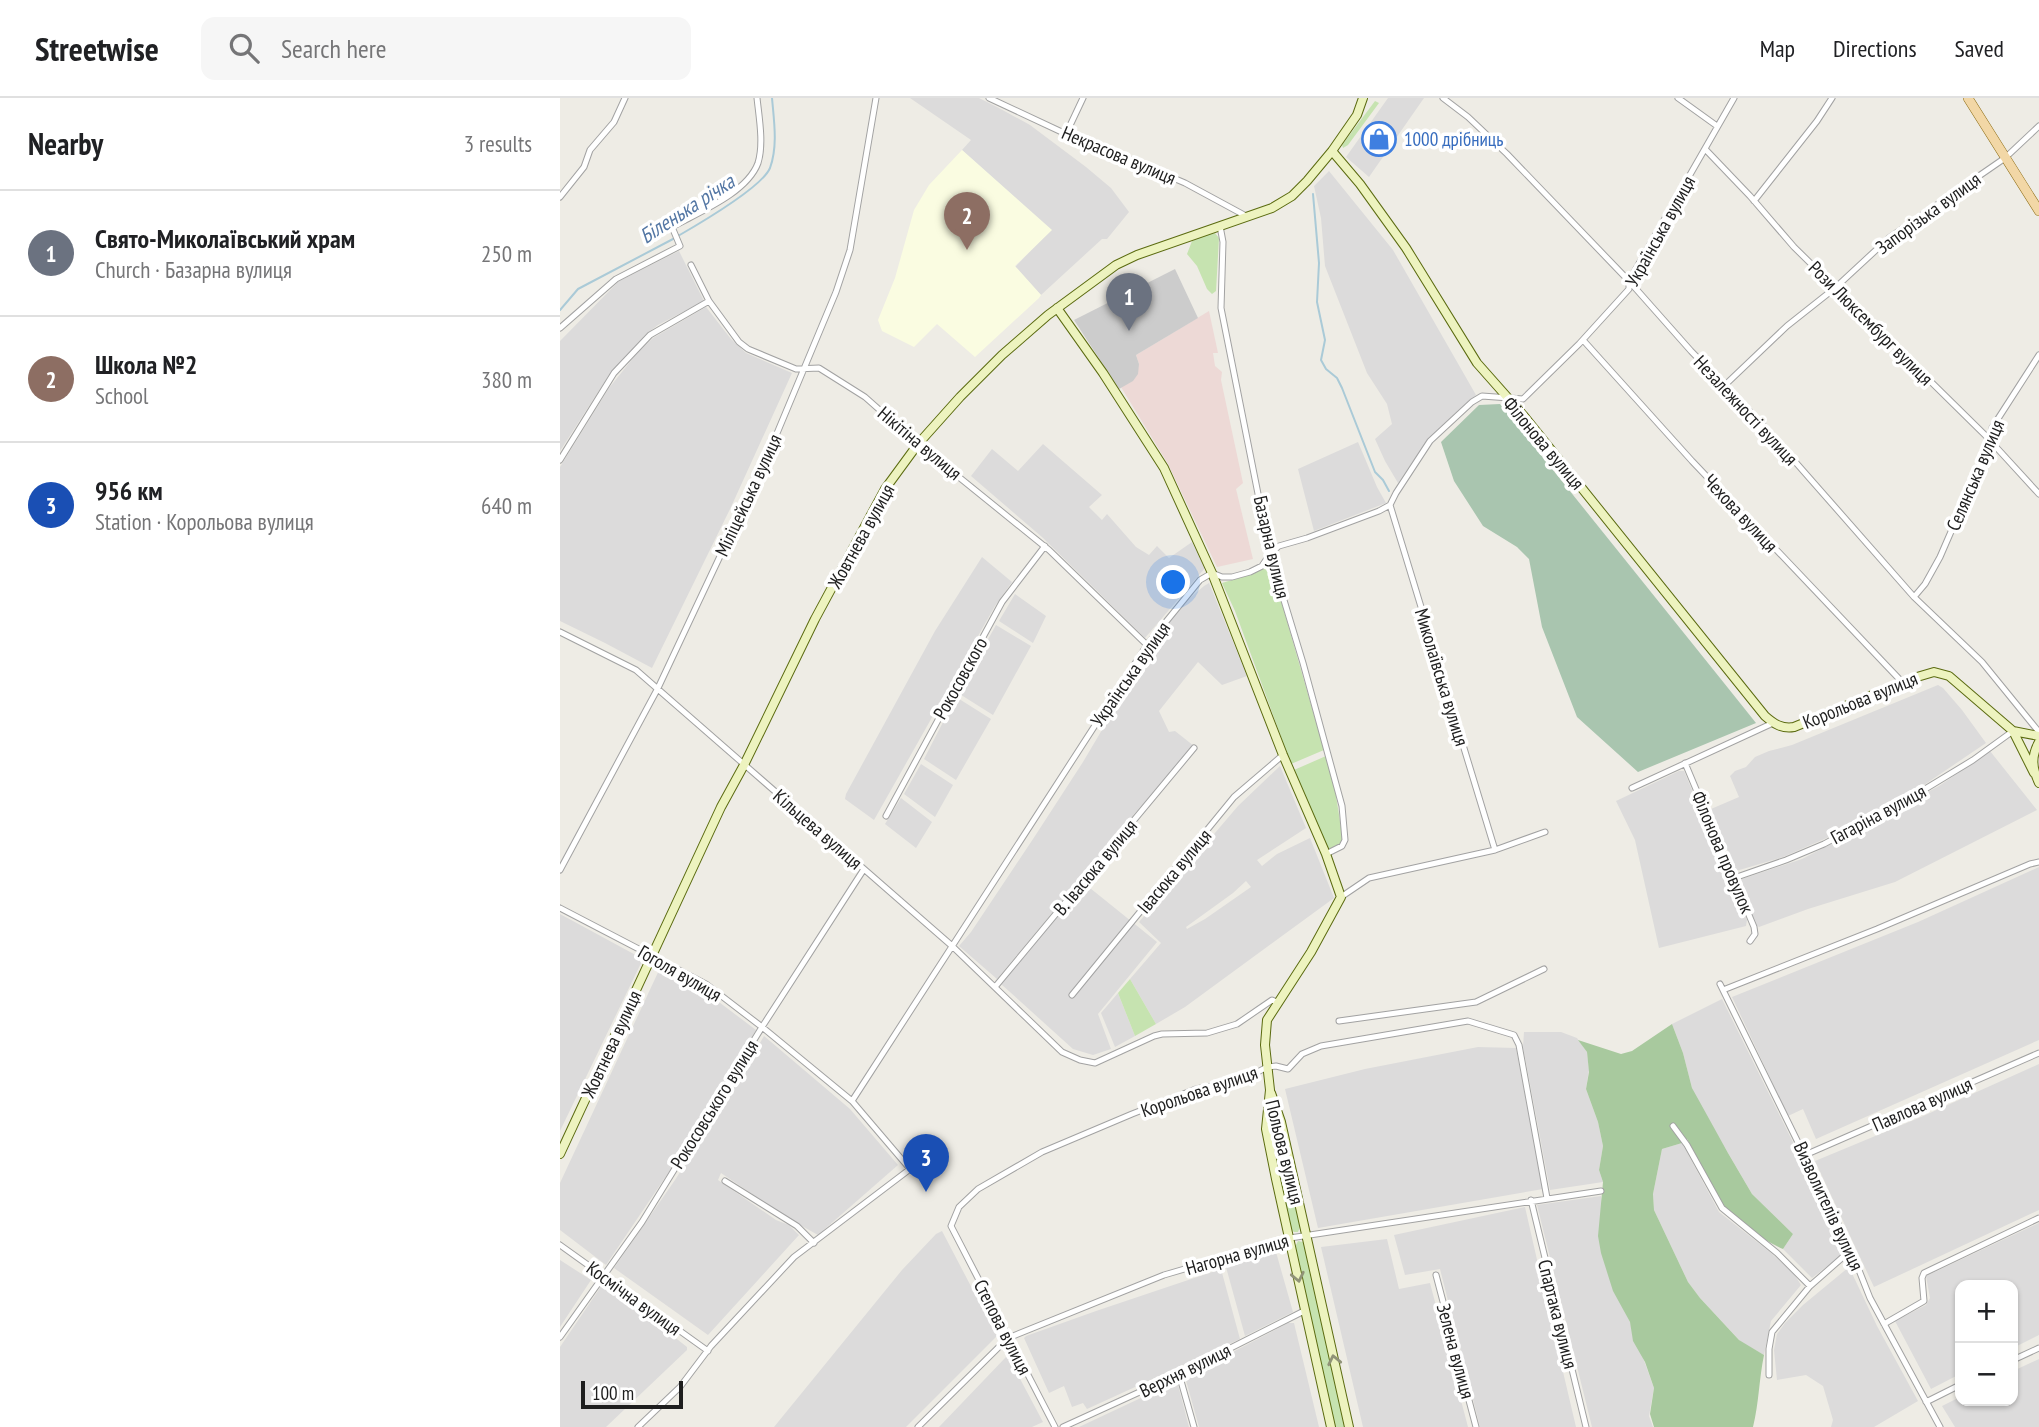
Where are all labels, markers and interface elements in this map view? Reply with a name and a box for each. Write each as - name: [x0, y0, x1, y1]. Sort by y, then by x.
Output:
- search box: [201, 17, 691, 80]
- text: Streetwise: [35, 27, 159, 70]
- icon: search: [225, 29, 263, 67]
- text: Search here: [281, 32, 387, 65]
- text: Map: [1760, 33, 1795, 64]
- text: Directions: [1833, 33, 1917, 64]
- text: Saved: [1955, 33, 2004, 64]
- street label: Некрасова вулиця: [1058, 120, 1180, 190]
- shop icon: 1000 дрібниць: [1360, 120, 1398, 158]
- text: Nearby: [28, 124, 103, 163]
- place label: 1000 дрібниць: [1404, 127, 1503, 151]
- text: 3 results: [464, 129, 532, 158]
- water label: Біленька річка: [634, 167, 741, 249]
- street label: Запорізька вулиця: [1871, 167, 1985, 259]
- street label: Українська вулиця: [1620, 171, 1700, 291]
- pin: 2: [944, 192, 990, 250]
- text: Свято-Миколаївський храм: [95, 222, 355, 255]
- text: 1: [46, 239, 57, 268]
- text: 250 m: [481, 239, 532, 268]
- text: Church · Базарна вулиця: [95, 255, 292, 284]
- street label: Рози Люксембург вулиця: [1804, 256, 1938, 390]
- pin: 1: [1106, 273, 1152, 331]
- text: Школа №2: [95, 348, 197, 381]
- street label: Незалежності вулиця: [1689, 350, 1803, 470]
- text: 2: [46, 365, 57, 394]
- text: 380 m: [481, 365, 532, 394]
- text: School: [95, 381, 148, 410]
- street label: Філонова вулиця: [1498, 392, 1590, 494]
- street label: Нікітіна вулиця: [873, 401, 967, 485]
- street label: Селянська вулиця: [1941, 416, 2009, 534]
- street label: Міліцейська вулиця: [709, 430, 787, 560]
- street label: Чехова вулиця: [1699, 469, 1783, 557]
- text: 956 км: [95, 474, 163, 507]
- street label: Жовтнева вулиця: [822, 480, 900, 593]
- text: 3: [46, 491, 57, 520]
- text: 640 m: [481, 491, 532, 520]
- street label: Базарна вулиця: [1249, 493, 1295, 601]
- text: Station · Корольова вулиця: [95, 507, 314, 536]
- your location: [1156, 565, 1190, 599]
- street label: Миколаївська вулиця: [1410, 605, 1474, 749]
- street label: Українська вулиця: [1085, 617, 1175, 731]
- street label: Рокосовского: [928, 633, 992, 723]
- street label: Корольова вулиця: [1799, 666, 1921, 734]
- street label: Гагаріна вулиця: [1826, 779, 1930, 849]
- street label: Кільцева вулиця: [769, 784, 867, 874]
- street label: Філонова провулок: [1686, 787, 1760, 917]
- street label: В. Івасюка вулиця: [1048, 814, 1142, 920]
- street label: Івасюка вулиця: [1132, 824, 1216, 918]
- street label: Гоголя вулиця: [634, 940, 726, 1006]
- street label: Жовтнева вулиця: [575, 987, 646, 1102]
- street label: Рокосовського вулиця: [665, 1035, 763, 1173]
- street label: Корольова вулиця: [1138, 1060, 1260, 1122]
- street label: Павлова вулиця: [1868, 1071, 1976, 1137]
- street label: Польова вулиця: [1260, 1097, 1310, 1207]
- pin: 3: [903, 1134, 949, 1192]
- street label: Визволителів вулиця: [1789, 1138, 1869, 1274]
- street label: Нагорна вулиця: [1183, 1228, 1291, 1280]
- street label: Космічна вулиця: [582, 1256, 686, 1340]
- street label: Спартака вулиця: [1533, 1257, 1583, 1371]
- one-way arrow: [1290, 1271, 1305, 1283]
- street label: Степова вулиця: [969, 1275, 1037, 1379]
- map controls: [1955, 1280, 2018, 1406]
- button: +: [1955, 1280, 2018, 1343]
- street label: Зелена вулиця: [1432, 1301, 1480, 1401]
- street label: Верхня вулиця: [1135, 1338, 1235, 1402]
- button: −: [1955, 1343, 2018, 1406]
- one-way arrow: [1328, 1354, 1343, 1366]
- scale bar: [581, 1378, 682, 1410]
- text: 100 m: [592, 1381, 634, 1405]

